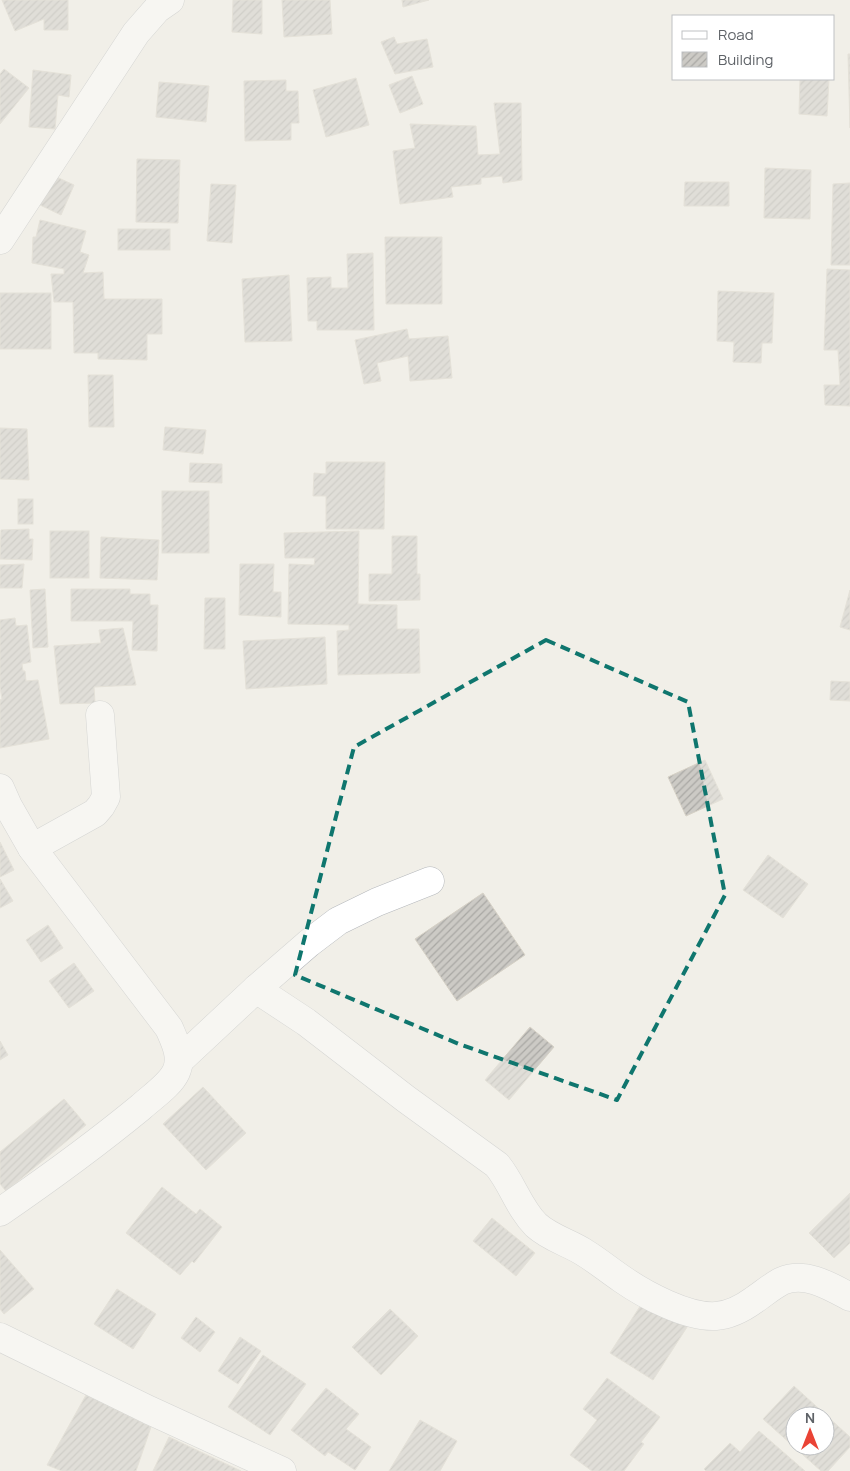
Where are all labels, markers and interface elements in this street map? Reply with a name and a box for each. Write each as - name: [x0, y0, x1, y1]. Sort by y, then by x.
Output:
- legend: [672, 15, 835, 80]
- text: Road: [718, 24, 754, 45]
- text: Building: [718, 49, 773, 70]
- north arrow: [785, 1406, 835, 1456]
- text: N: [805, 1408, 815, 1427]

